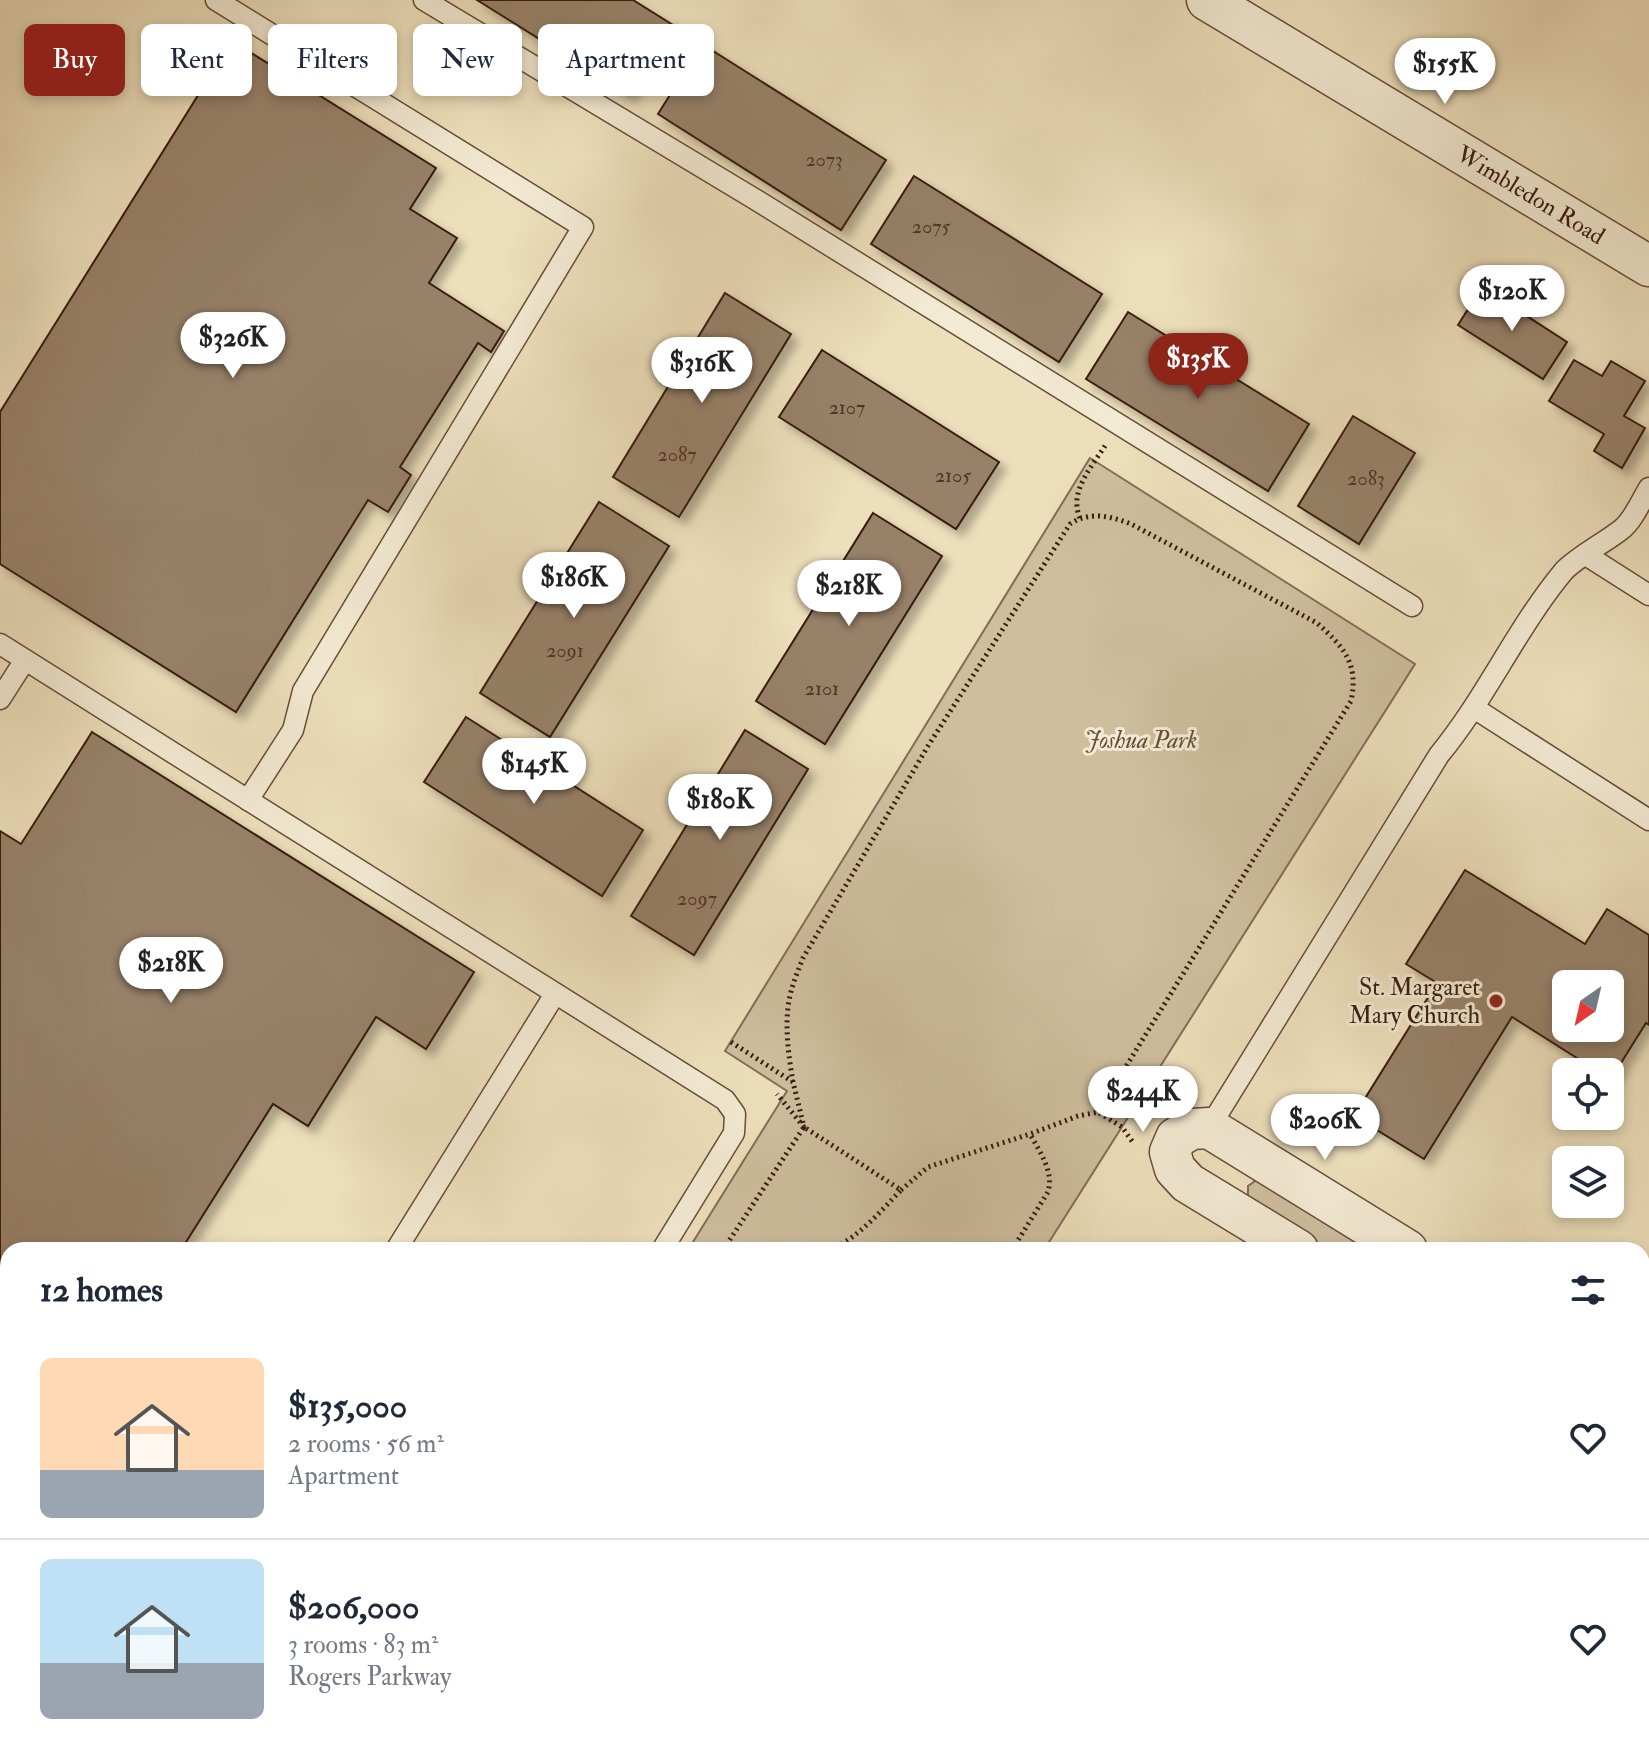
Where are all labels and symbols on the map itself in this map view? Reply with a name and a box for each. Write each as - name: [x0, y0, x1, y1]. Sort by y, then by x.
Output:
- pin: $155K: [1389, 38, 1501, 106]
- street label: Wimbledon Road: [1450, 138, 1611, 252]
- house number: 2073: [805, 147, 843, 172]
- house number: 2075: [912, 214, 950, 239]
- pin: $120K: [1456, 265, 1568, 333]
- pin: $326K: [177, 312, 289, 380]
- pin: $135K: [1142, 333, 1254, 401]
- pin: $316K: [646, 337, 758, 405]
- house number: 2107: [829, 395, 865, 420]
- house number: 2087: [658, 442, 696, 467]
- house number: 2105: [935, 463, 971, 488]
- house number: 2083: [1347, 466, 1385, 491]
- pin: $186K: [518, 552, 630, 620]
- pin: $218K: [793, 560, 905, 628]
- house number: 2091: [546, 638, 584, 663]
- house number: 2101: [805, 676, 839, 701]
- park label: Joshua Park: [1085, 725, 1197, 756]
- pin: $145K: [478, 738, 590, 806]
- pin: $180K: [664, 774, 776, 842]
- house number: 2097: [677, 886, 717, 911]
- pin: $218K: [115, 937, 227, 1005]
- north arrow: [1552, 970, 1624, 1042]
- place label: St. Margaret Mary Church: [1349, 972, 1480, 1031]
- marker: St. Margaret Mary Church: [1487, 992, 1505, 1010]
- pin: $244K: [1087, 1066, 1199, 1134]
- pin: $206K: [1269, 1094, 1381, 1162]

